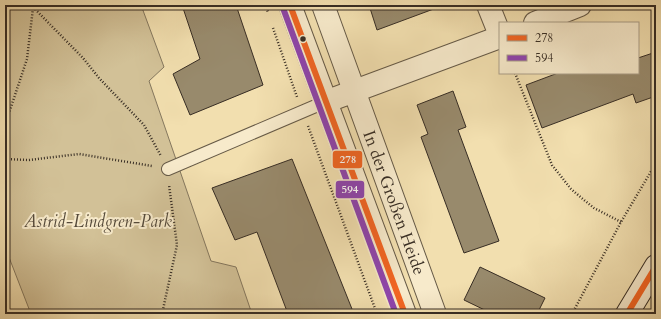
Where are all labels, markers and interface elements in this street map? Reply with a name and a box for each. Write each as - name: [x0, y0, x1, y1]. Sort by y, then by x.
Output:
- legend: [499, 22, 639, 74]
- text: 278: [535, 30, 553, 46]
- unlabelled marker: [298, 34, 308, 44]
- text: 594: [535, 50, 553, 66]
- street label: In der Großen Heide: [358, 127, 431, 278]
- line badge: 278: [332, 150, 363, 169]
- text: 278: [340, 152, 356, 167]
- line badge: 594: [335, 180, 365, 199]
- text: 594: [342, 182, 359, 197]
- park label: Astrid-Lindgren-Park: [23, 210, 173, 233]

